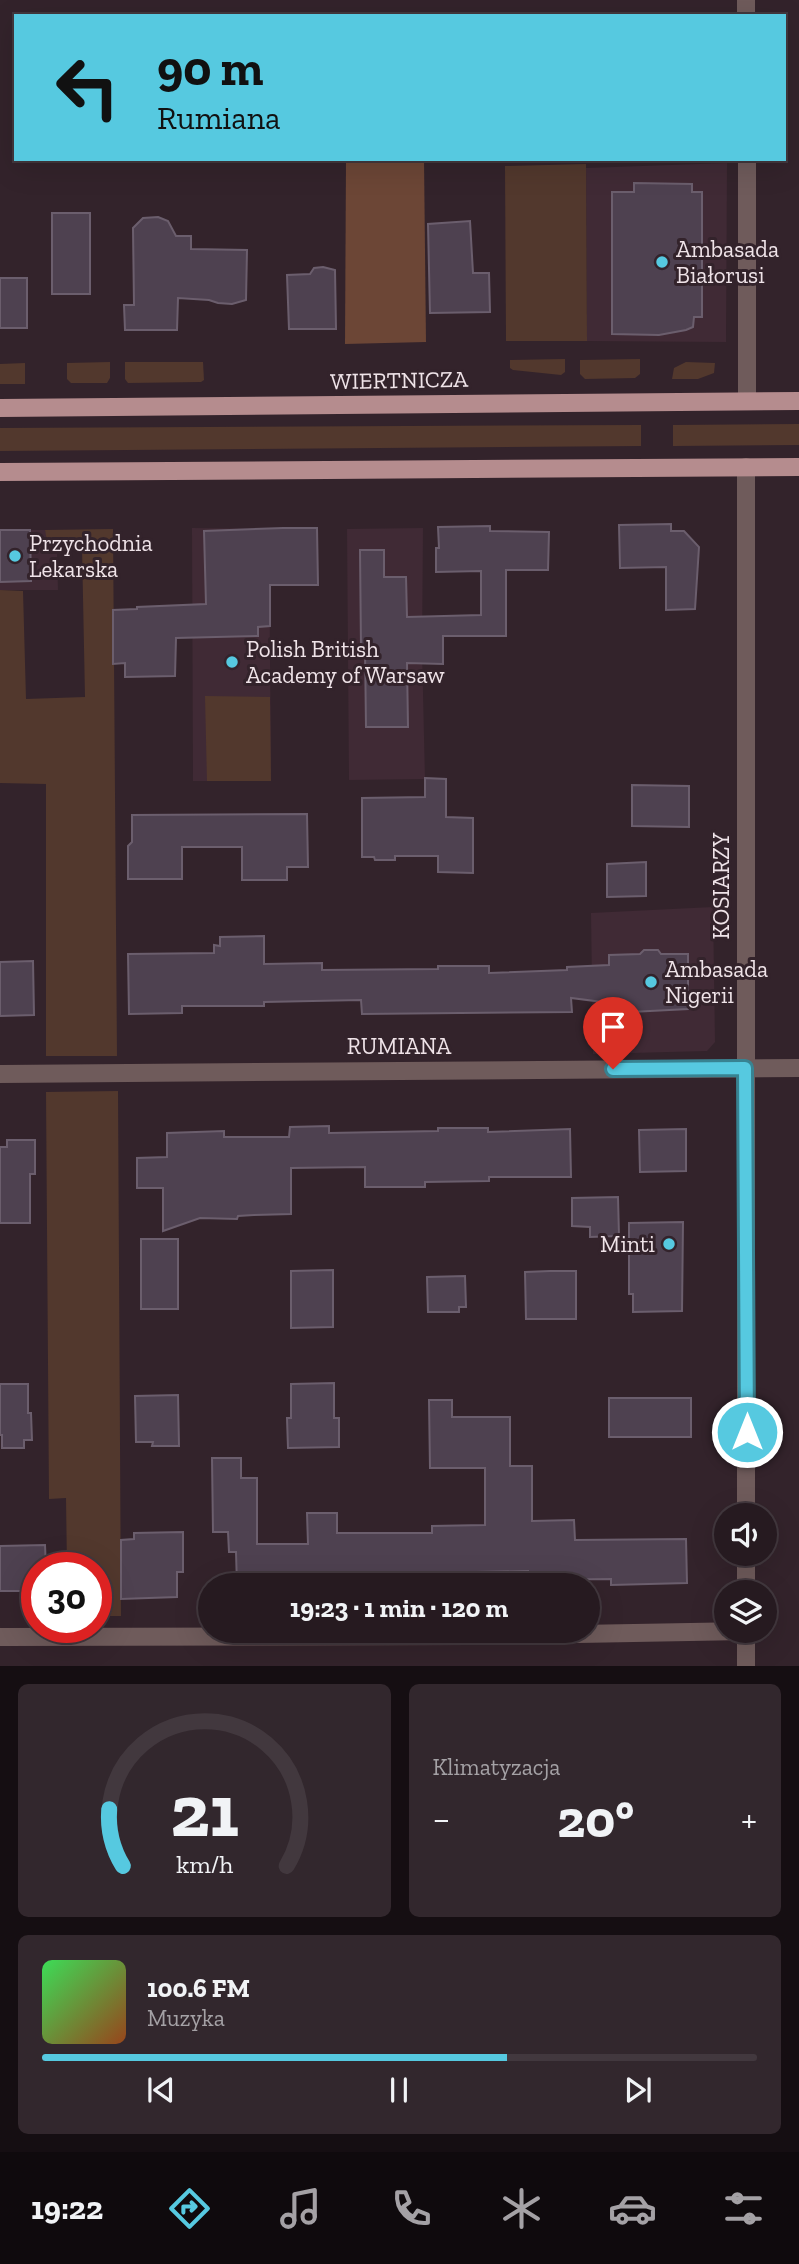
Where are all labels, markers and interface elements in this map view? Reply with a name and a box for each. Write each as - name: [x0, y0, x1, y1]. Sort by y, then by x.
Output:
- text: 90 m: [157, 39, 264, 98]
- icon: left: [42, 42, 133, 133]
- text: Rumiana: [157, 99, 281, 137]
- place label: Ambasada Białorusi: [676, 235, 779, 289]
- marker: Ambasada Białorusi: [654, 254, 670, 270]
- street label: WIERTNICZA: [330, 365, 469, 395]
- place label: Przychodnia Lekarska: [29, 529, 153, 583]
- marker: Przychodnia Lekarska: [7, 548, 23, 564]
- place label: Polish British Academy of Warsaw: [246, 635, 445, 689]
- marker: Polish British Academy of Warsaw: [224, 654, 240, 670]
- street label: KOSIARZY: [707, 832, 735, 939]
- place label: Ambasada Nigerii: [665, 955, 768, 1009]
- marker: Ambasada Nigerii: [643, 974, 659, 990]
- pin: [583, 997, 643, 1069]
- icon: arrive: [594, 1008, 632, 1046]
- street label: RUMIANA: [347, 1032, 452, 1060]
- place label: Minti: [600, 1230, 655, 1258]
- marker: Minti: [661, 1236, 677, 1252]
- position arrow: [710, 1395, 784, 1469]
- map controls: [714, 1503, 777, 1643]
- button: sound: [714, 1503, 777, 1566]
- speed limit sign: 30: [21, 1552, 112, 1643]
- button: layers: [714, 1580, 777, 1643]
- text: 19:23 · 1 min · 120 m: [290, 1592, 508, 1624]
- text: Klimatyzacja: [433, 1753, 560, 1781]
- text: 21: [170, 1768, 239, 1856]
- text: 20°: [557, 1788, 634, 1850]
- text: −: [433, 1796, 450, 1842]
- text: +: [741, 1796, 757, 1842]
- text: km/h: [176, 1849, 233, 1879]
- text: 100.6 FM: [147, 1972, 250, 2004]
- text: Muzyka: [147, 2004, 225, 2032]
- icon: previous: [142, 2071, 180, 2109]
- icon: pause: [380, 2071, 418, 2109]
- icon: next: [619, 2071, 657, 2109]
- icon: directions: [165, 2184, 214, 2233]
- icon: music: [276, 2184, 325, 2233]
- icon: phone: [387, 2184, 436, 2233]
- icon: climate: [497, 2184, 546, 2233]
- icon: car: [608, 2184, 657, 2233]
- icon: filters: [719, 2184, 768, 2233]
- text: 19:22: [31, 2189, 103, 2227]

